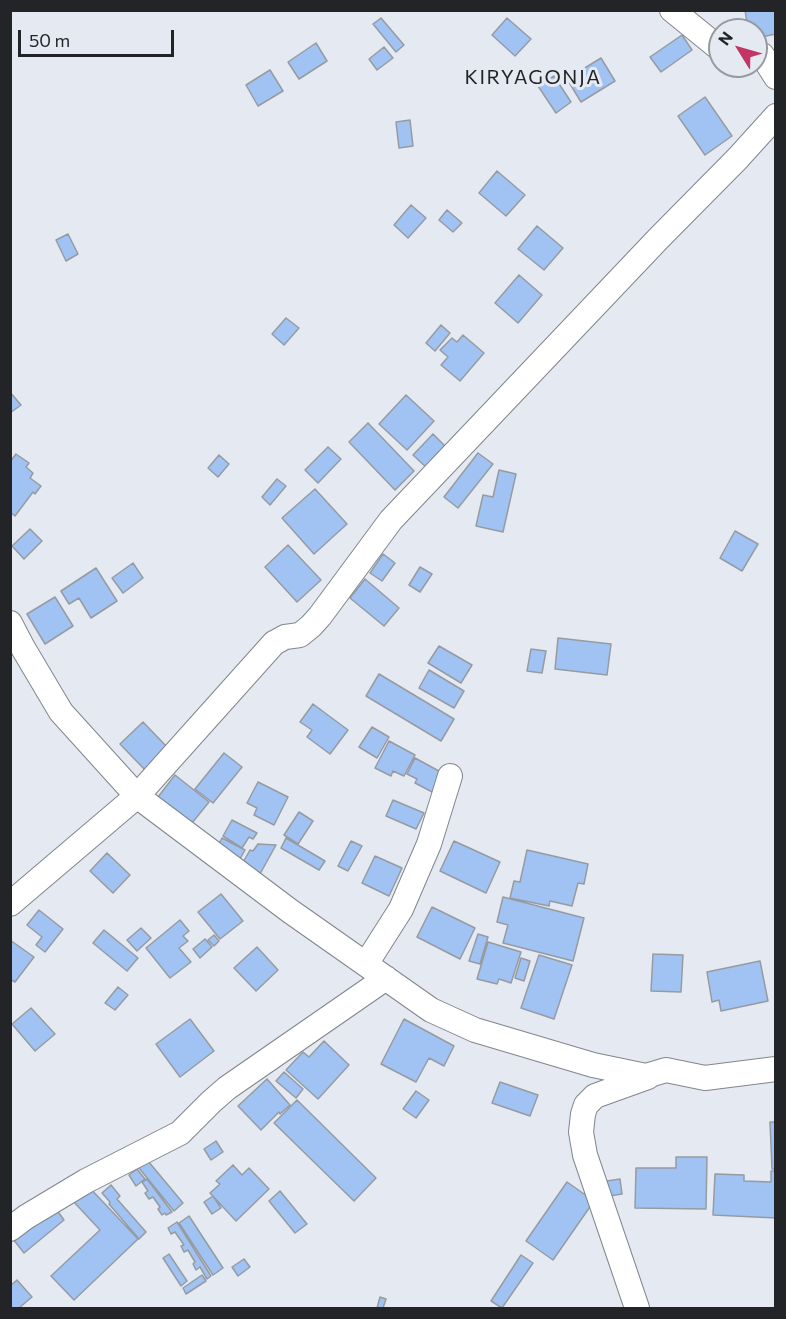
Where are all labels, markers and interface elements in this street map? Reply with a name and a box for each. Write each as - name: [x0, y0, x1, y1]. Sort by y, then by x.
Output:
- scale bar: [21, 18, 177, 56]
- north arrow: [708, 18, 768, 78]
- text: N: [714, 28, 736, 49]
- text: 50 m: [29, 29, 70, 51]
- district label: KIRYAGONJA: [464, 65, 602, 89]

